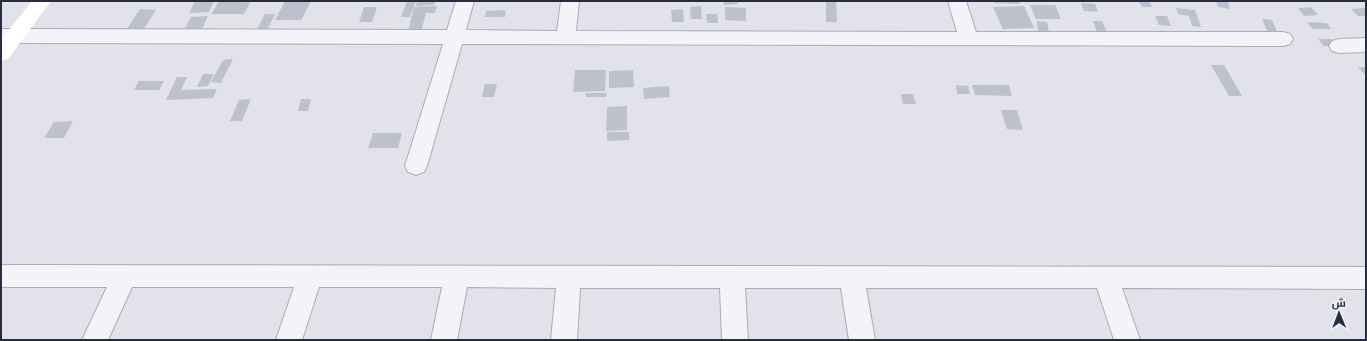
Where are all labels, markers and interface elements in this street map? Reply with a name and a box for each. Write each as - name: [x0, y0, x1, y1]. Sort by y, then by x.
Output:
- north arrow: [1319, 293, 1359, 333]
- text: ش: [1332, 295, 1346, 310]

